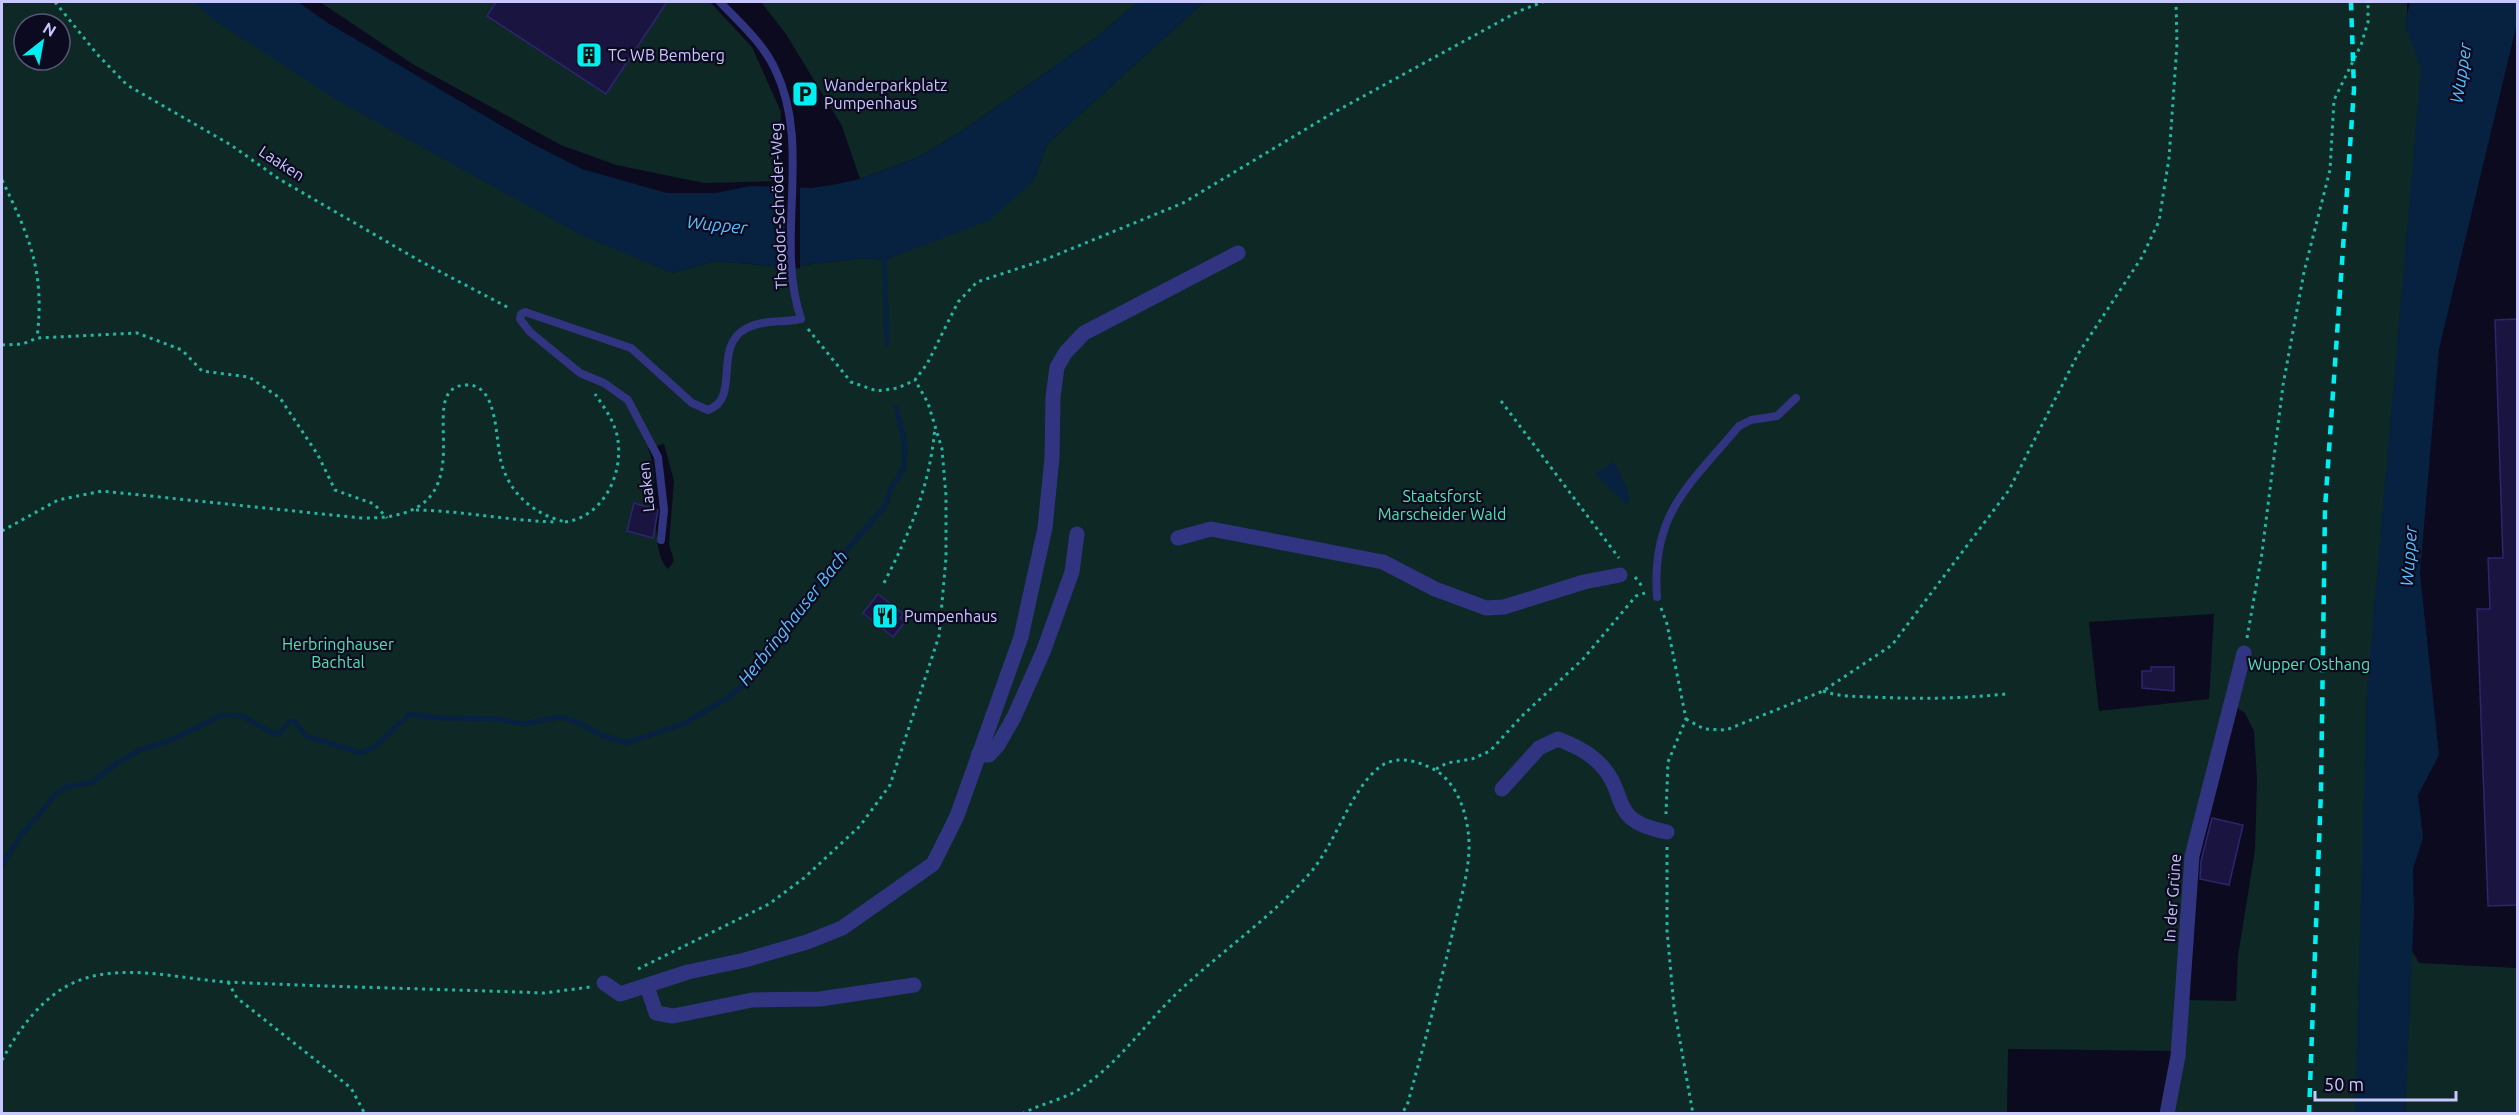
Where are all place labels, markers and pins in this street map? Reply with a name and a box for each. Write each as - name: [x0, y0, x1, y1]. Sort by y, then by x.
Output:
- building icon: TC WB Bemberg: [574, 40, 604, 70]
- place label: TC WB Bemberg: [608, 46, 725, 64]
- place label: Wanderparkplatz Pumpenhaus: [824, 76, 947, 112]
- parking icon: Wanderparkplatz Pumpenhaus: [790, 79, 820, 109]
- restaurant icon: Pumpenhaus: [870, 601, 900, 631]
- place label: Pumpenhaus: [904, 607, 997, 625]

